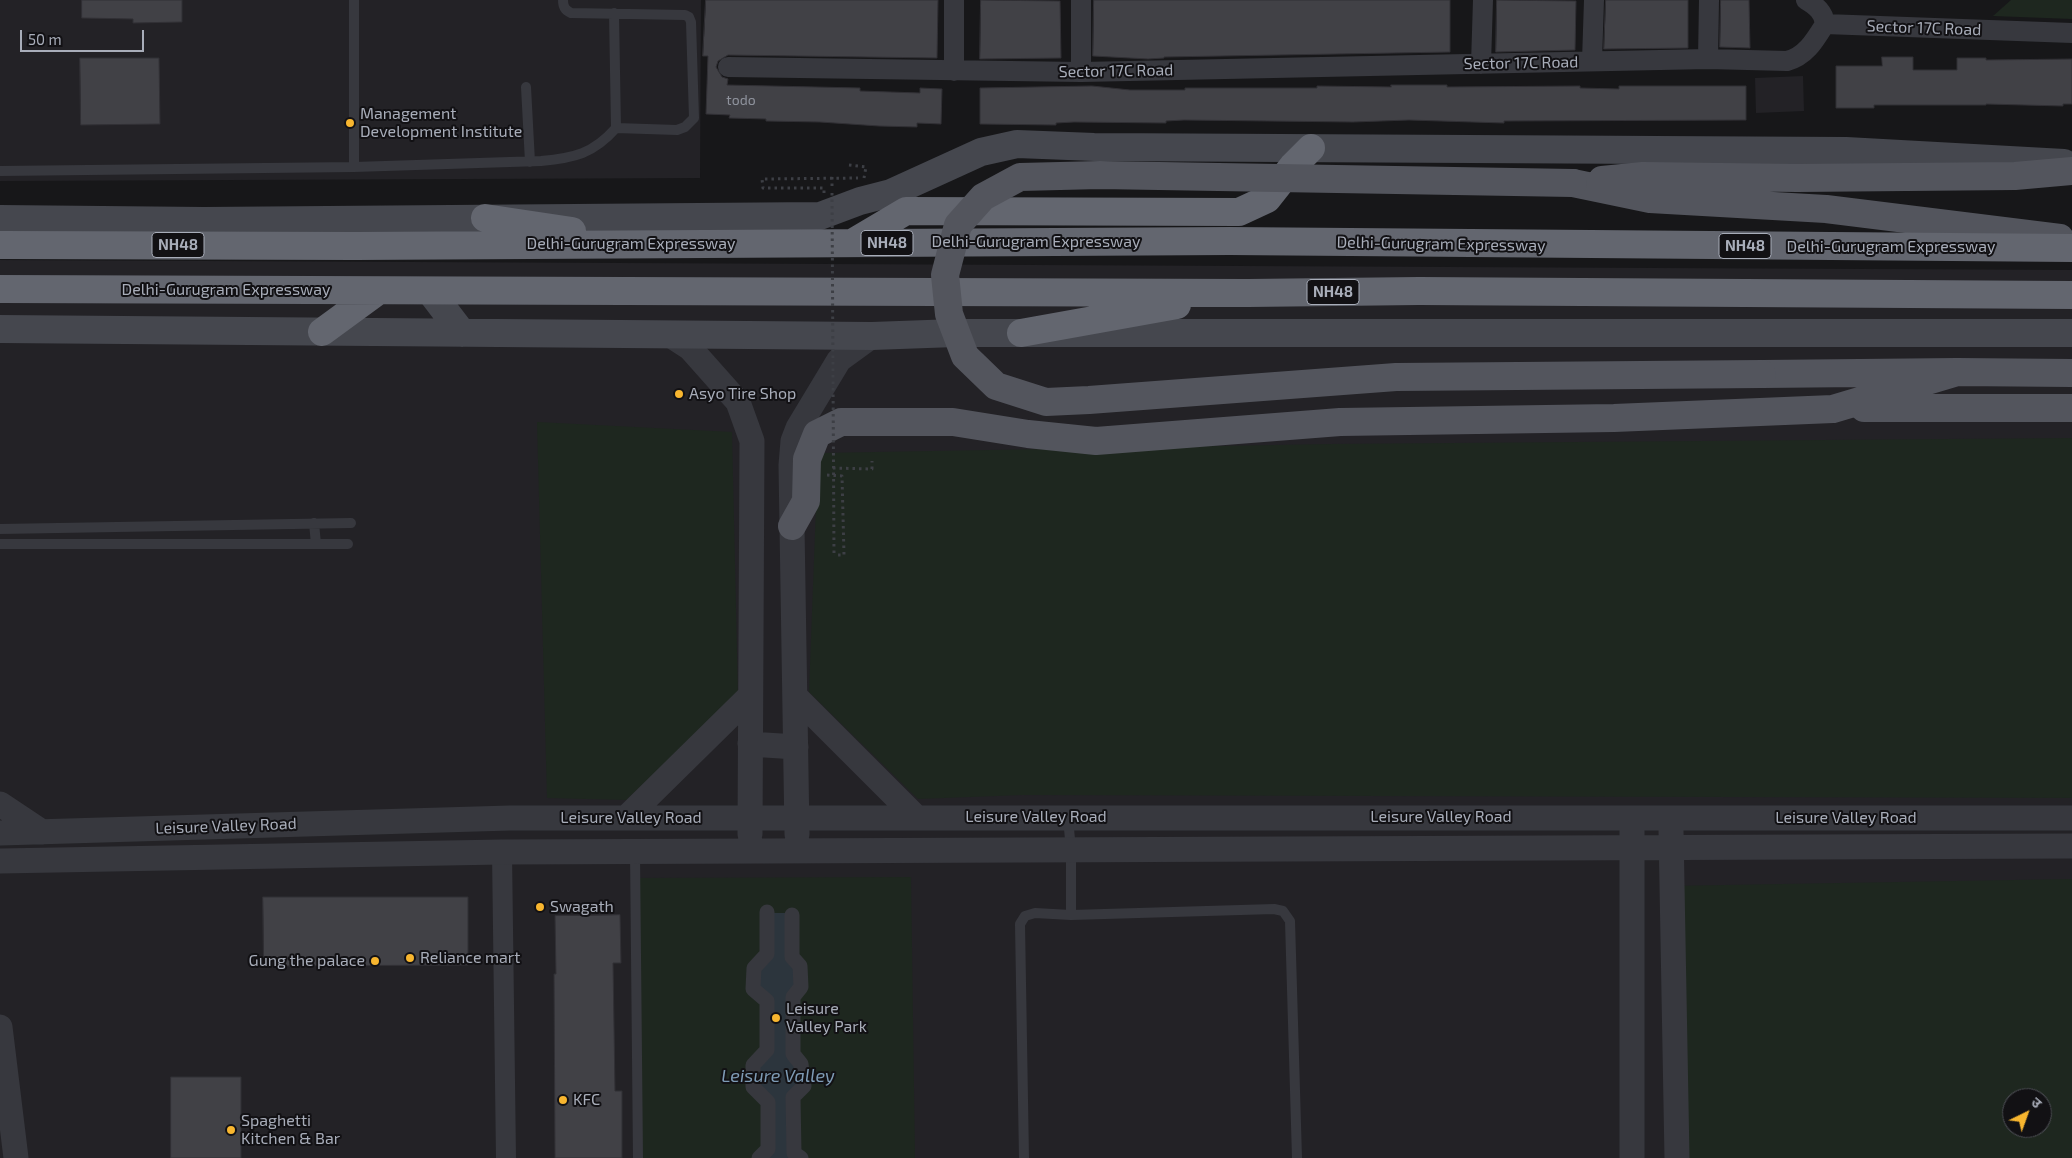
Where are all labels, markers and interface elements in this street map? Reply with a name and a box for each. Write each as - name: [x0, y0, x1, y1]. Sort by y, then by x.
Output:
- street label: Sector 17C Road: [1866, 16, 1982, 40]
- scale bar: [22, 20, 146, 52]
- text: 50 m: [28, 30, 62, 48]
- street label: Sector 17C Road: [1464, 52, 1578, 74]
- street label: Sector 17C Road: [1059, 60, 1173, 82]
- house number: todo: [726, 92, 756, 108]
- place label: Management Development Institute: [360, 104, 522, 142]
- marker: Management Development Institute: [344, 117, 356, 129]
- road number: NH48: [861, 230, 913, 256]
- road number: NH48: [152, 232, 204, 258]
- street label: Delhi-Gurugram Expressway: [932, 232, 1140, 252]
- street label: Delhi-Gurugram Expressway: [1336, 233, 1546, 255]
- street label: Delhi-Gurugram Expressway: [527, 234, 735, 254]
- road number: NH48: [1719, 234, 1771, 258]
- street label: Delhi-Gurugram Expressway: [1787, 237, 1995, 257]
- street label: Delhi-Gurugram Expressway: [122, 280, 330, 300]
- road number: NH48: [1307, 280, 1359, 304]
- place label: Asyo Tire Shop: [689, 384, 796, 404]
- marker: Asyo Tire Shop: [673, 388, 685, 400]
- street label: Leisure Valley Road: [965, 807, 1107, 827]
- street label: Leisure Valley Road: [1370, 807, 1512, 827]
- street label: Leisure Valley Road: [560, 808, 702, 828]
- street label: Leisure Valley Road: [1775, 808, 1917, 828]
- street label: Leisure Valley Road: [155, 814, 297, 838]
- place label: Swagath: [550, 897, 614, 917]
- marker: Swagath: [534, 901, 546, 913]
- place label: Reliance mart: [420, 948, 520, 968]
- place label: Gung the palace: [249, 951, 365, 971]
- marker: Reliance mart: [404, 952, 416, 964]
- marker: Gung the palace: [369, 955, 381, 967]
- place label: Leisure Valley Park: [786, 999, 867, 1037]
- marker: Leisure Valley Park: [770, 1012, 782, 1024]
- water label: Leisure Valley: [721, 1065, 835, 1087]
- north arrow: [2002, 1088, 2052, 1138]
- place label: KFC: [573, 1090, 600, 1110]
- text: उ: [2028, 1093, 2045, 1111]
- marker: KFC: [557, 1094, 569, 1106]
- place label: Spaghetti Kitchen & Bar: [241, 1111, 340, 1149]
- marker: Spaghetti Kitchen & Bar: [225, 1124, 237, 1136]

